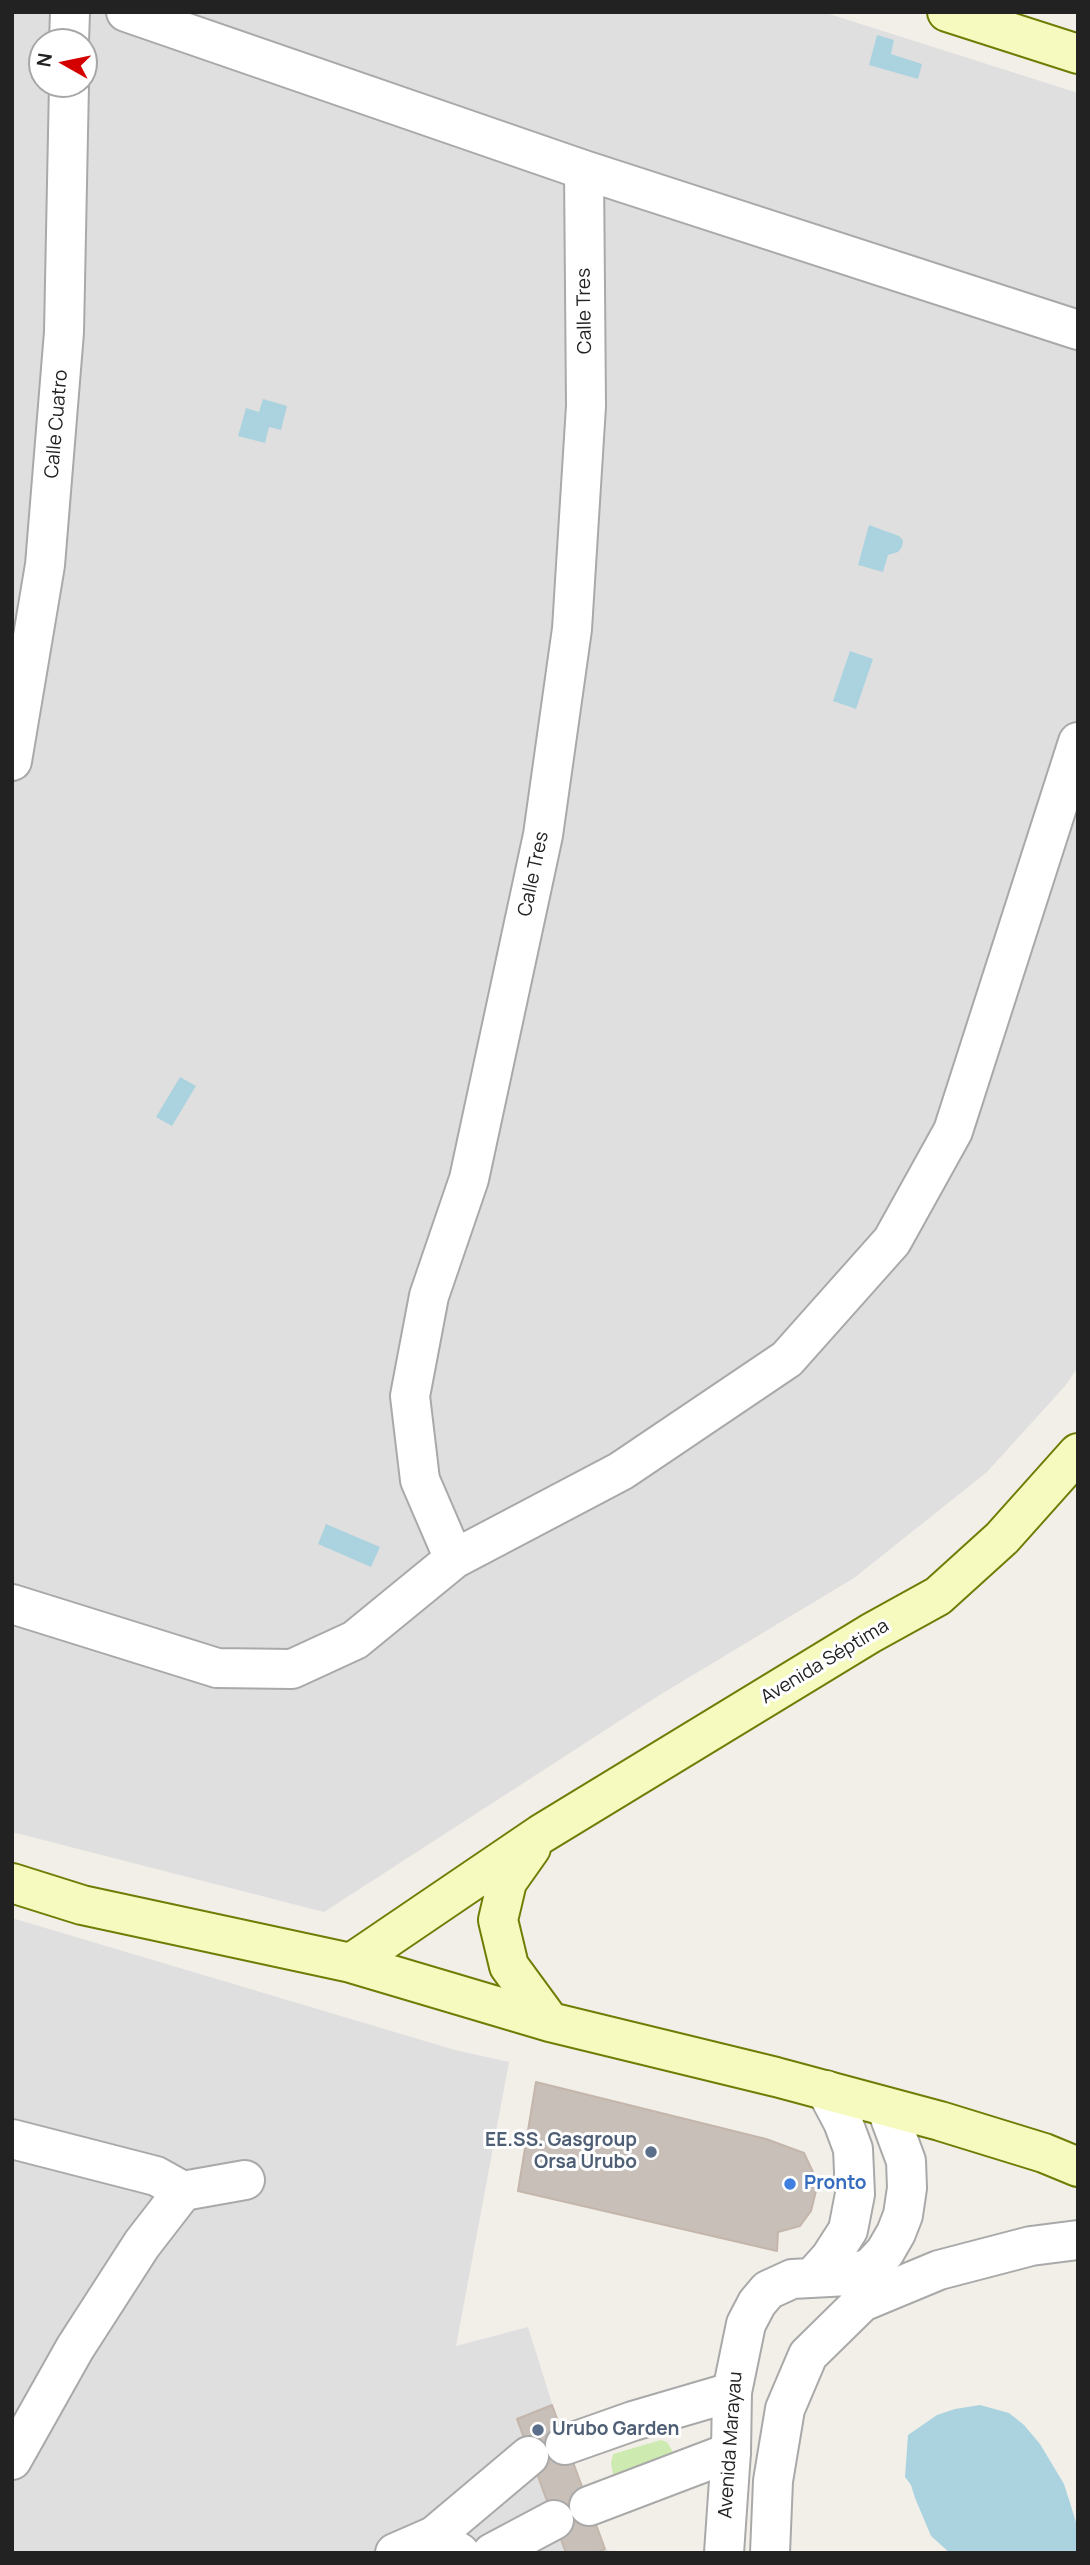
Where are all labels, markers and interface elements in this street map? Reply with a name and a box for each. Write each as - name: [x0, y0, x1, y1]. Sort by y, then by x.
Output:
- north arrow: [28, 28, 98, 98]
- text: N: [30, 51, 58, 69]
- street label: Calle Tres: [573, 268, 597, 354]
- street label: Calle Cuatro: [41, 369, 73, 479]
- street label: Calle Tres: [514, 830, 554, 918]
- street label: Avenida Séptima: [757, 1615, 893, 1709]
- place label: EE.SS. Gasgroup Orsa Urubo: [485, 2130, 637, 2174]
- marker: EE.SS. Gasgroup Orsa Urubo: [643, 2144, 659, 2160]
- place label: Pronto: [804, 2173, 867, 2195]
- marker: Pronto: [782, 2176, 798, 2192]
- street label: Avenida Marayau: [714, 2371, 748, 2519]
- place label: Urubo Garden: [552, 2419, 679, 2441]
- marker: Urubo Garden: [530, 2422, 546, 2438]

